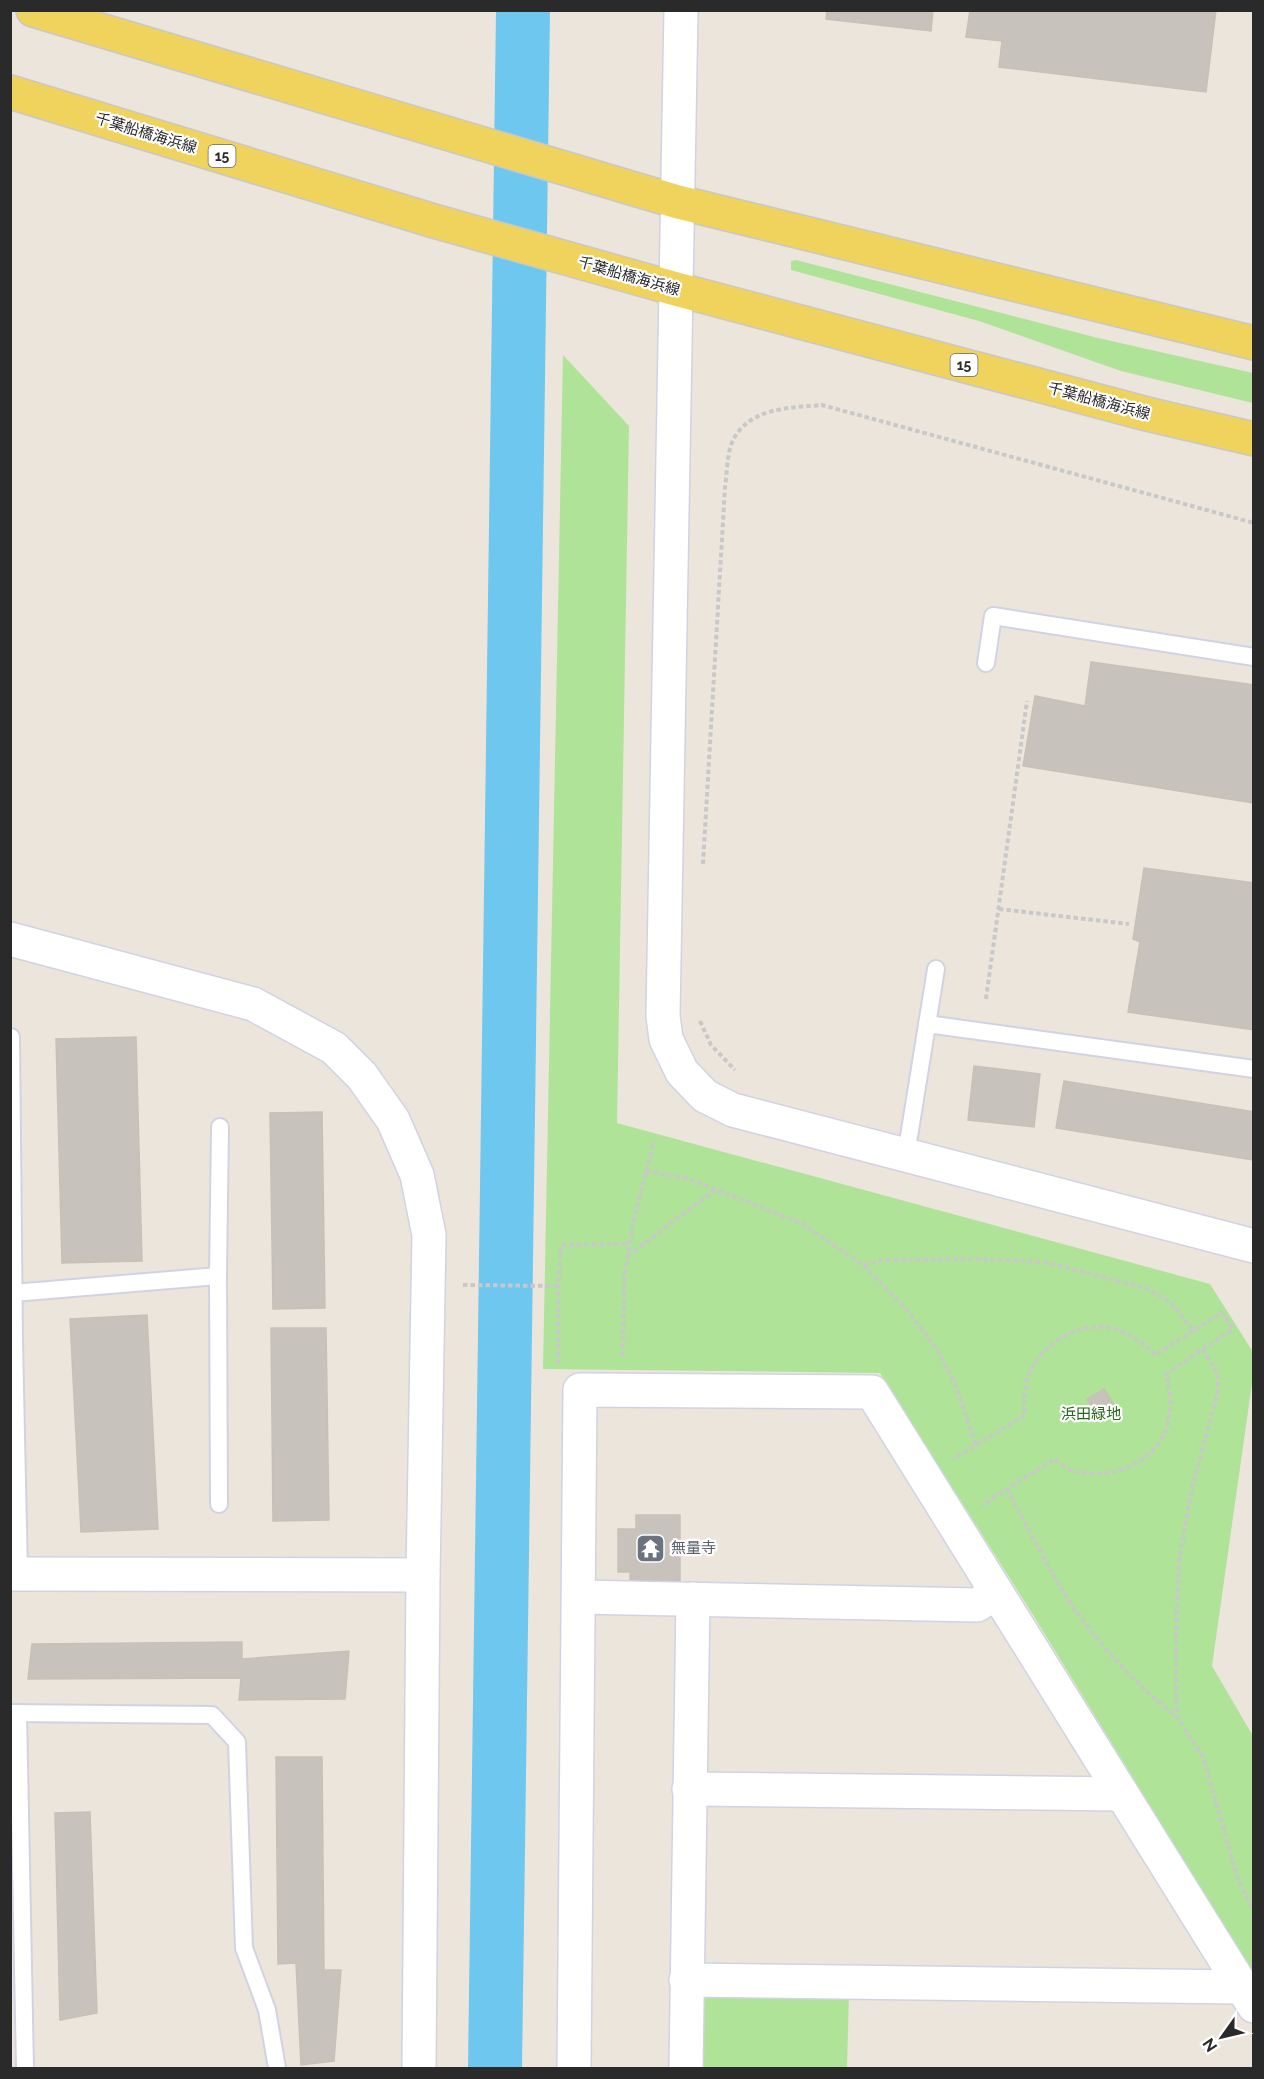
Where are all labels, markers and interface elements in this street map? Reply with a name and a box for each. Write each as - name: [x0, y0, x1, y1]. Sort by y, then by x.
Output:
- street label: 千葉船橋海浜線: [93, 109, 199, 157]
- road number: 15: [208, 145, 236, 167]
- street label: 千葉船橋海浜線: [576, 253, 682, 299]
- road number: 15: [950, 354, 978, 376]
- street label: 千葉船橋海浜線: [1046, 379, 1152, 423]
- park label: 浜田緑地: [1061, 1405, 1121, 1423]
- temple icon: 無量寺: [634, 1532, 666, 1564]
- place label: 無量寺: [671, 1539, 716, 1557]
- north arrow: [1192, 2007, 1252, 2067]
- text: N: [1199, 2035, 1221, 2055]

